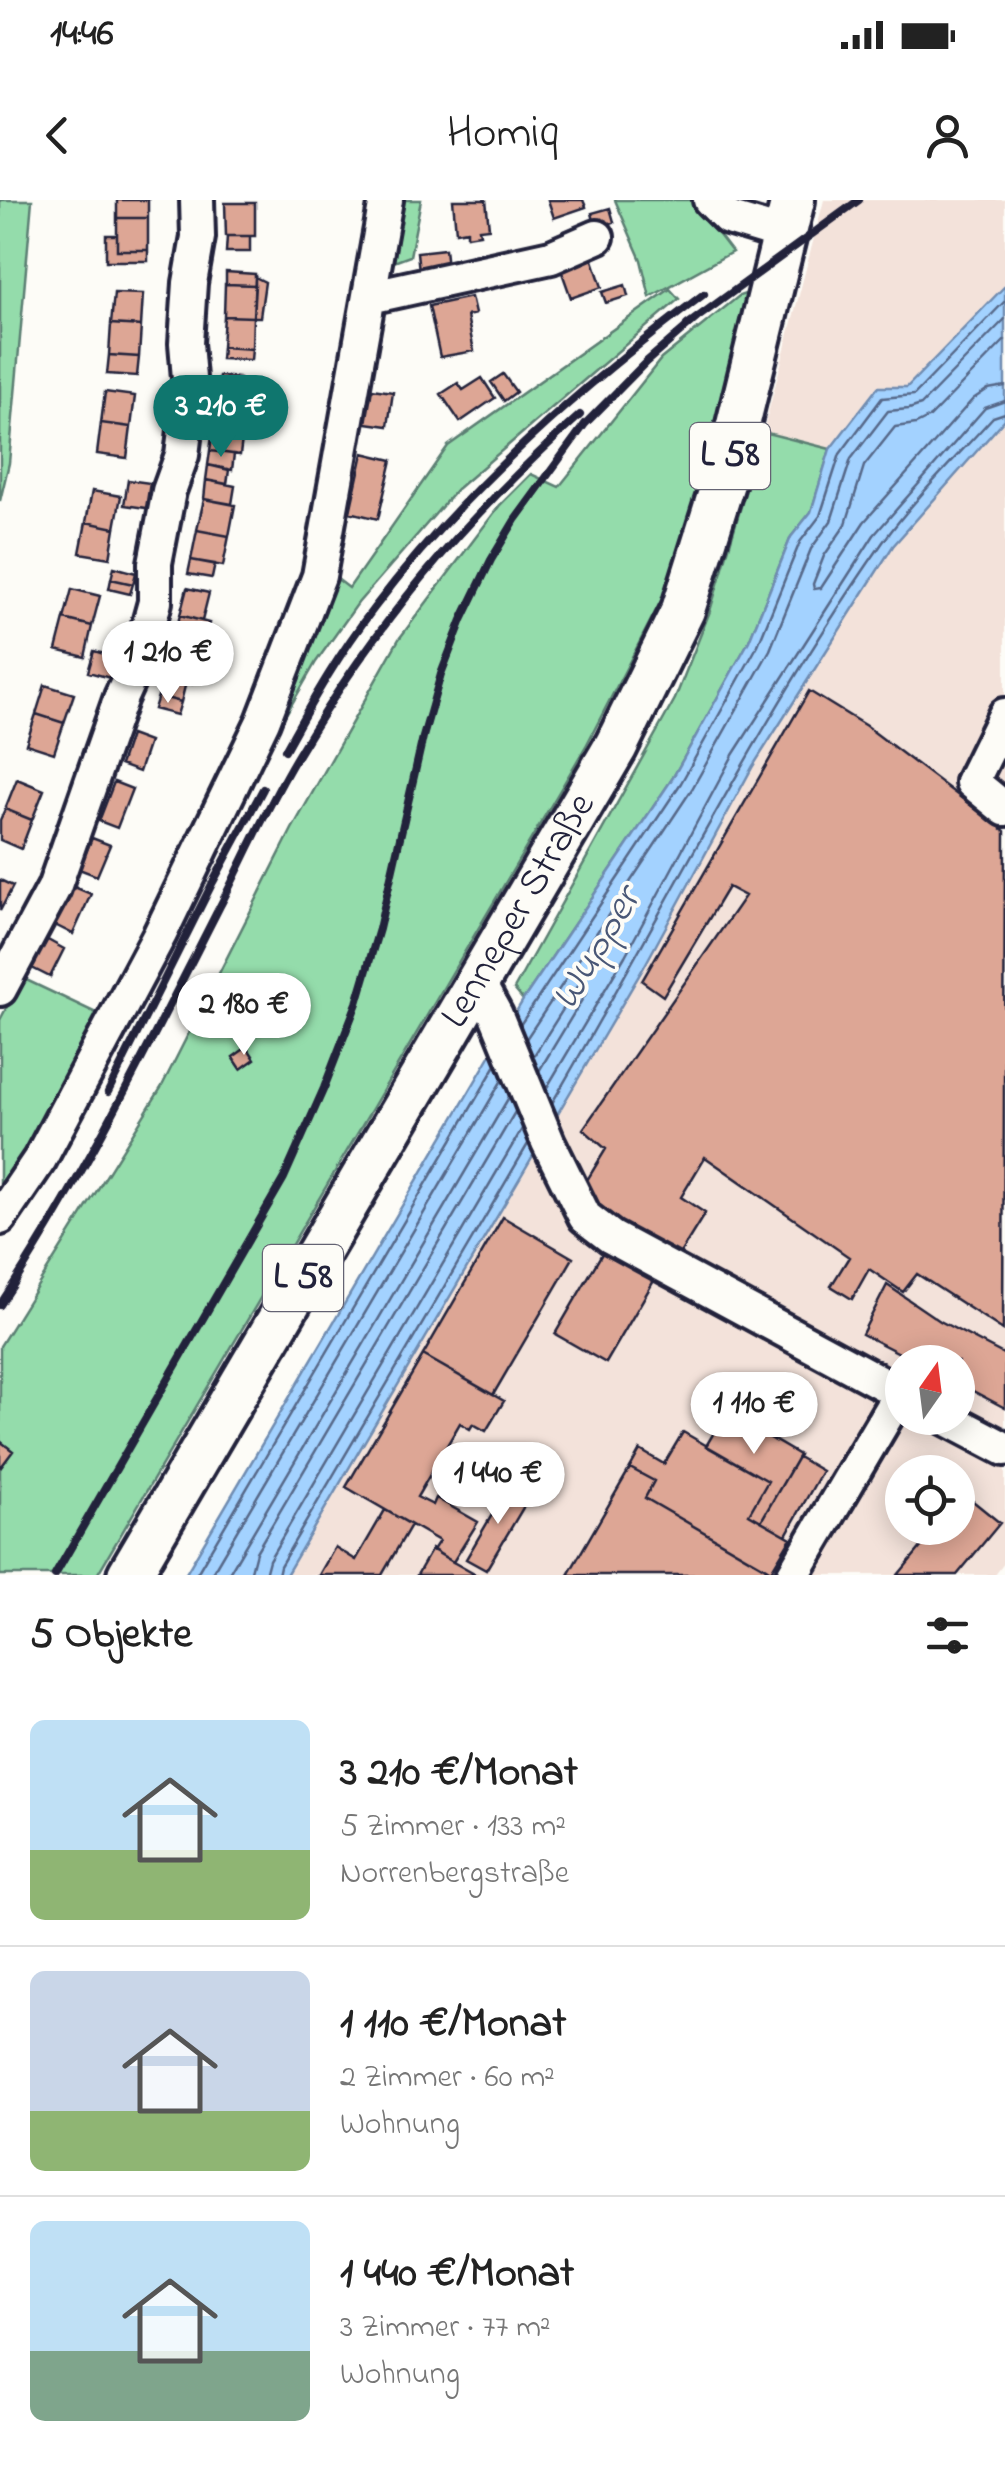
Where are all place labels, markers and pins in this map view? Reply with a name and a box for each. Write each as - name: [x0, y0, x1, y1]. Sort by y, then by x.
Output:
- pin: 3 210 €: [129, 375, 313, 460]
- pin: 1 210 €: [76, 621, 260, 706]
- pin: 2 180 €: [152, 973, 336, 1058]
- pin: 1 110 €: [662, 1372, 846, 1457]
- pin: 1 440 €: [406, 1442, 590, 1527]

